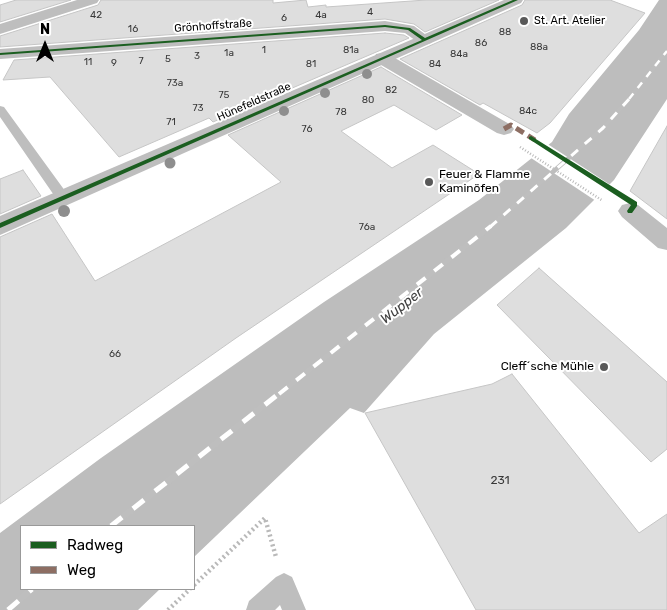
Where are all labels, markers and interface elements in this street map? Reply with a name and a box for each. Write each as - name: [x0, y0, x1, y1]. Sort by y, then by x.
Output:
- house number: 4: [367, 6, 373, 18]
- house number: 42: [90, 9, 102, 21]
- house number: 4a: [315, 9, 327, 21]
- house number: 6: [281, 12, 287, 24]
- place label: St. Art. Atelier: [534, 14, 605, 28]
- marker: St. Art. Atelier: [518, 15, 530, 27]
- street label: Grönhoffstraße: [174, 17, 252, 35]
- north arrow: [20, 20, 70, 70]
- text: N: [40, 21, 50, 38]
- house number: 16: [128, 23, 138, 35]
- house number: 88: [499, 26, 511, 38]
- house number: 86: [475, 37, 487, 49]
- house number: 88a: [530, 41, 548, 53]
- house number: 1: [262, 44, 266, 56]
- house number: 81a: [343, 44, 359, 56]
- house number: 1a: [224, 47, 234, 59]
- house number: 84a: [450, 48, 468, 60]
- house number: 3: [194, 50, 200, 62]
- house number: 5: [165, 53, 171, 65]
- house number: 7: [138, 55, 144, 67]
- house number: 11: [84, 56, 92, 68]
- house number: 9: [111, 57, 117, 69]
- house number: 81: [306, 58, 316, 70]
- house number: 84: [429, 58, 441, 70]
- house number: 73a: [167, 77, 183, 89]
- street label: Hünefeldstraße: [215, 80, 293, 124]
- house number: 82: [385, 84, 397, 96]
- house number: 75: [218, 89, 230, 101]
- house number: 80: [362, 94, 374, 106]
- house number: 73: [192, 102, 204, 114]
- house number: 84c: [519, 105, 537, 117]
- house number: 78: [335, 106, 347, 118]
- house number: 71: [166, 116, 176, 128]
- house number: 76: [302, 123, 312, 135]
- place label: Feuer & Flamme Kaminöfen: [439, 168, 530, 196]
- marker: Feuer & Flamme Kaminöfen: [423, 176, 435, 188]
- house number: 76a: [359, 221, 375, 233]
- water label: Wupper: [377, 284, 427, 328]
- house number: 66: [109, 348, 121, 360]
- place label: Cleff´sche Mühle: [501, 360, 594, 374]
- marker: Cleff´sche Mühle: [598, 361, 610, 373]
- house number: 231: [490, 474, 510, 488]
- legend: [20, 525, 195, 590]
- text: Radweg: [67, 536, 123, 554]
- text: Weg: [67, 561, 96, 579]

